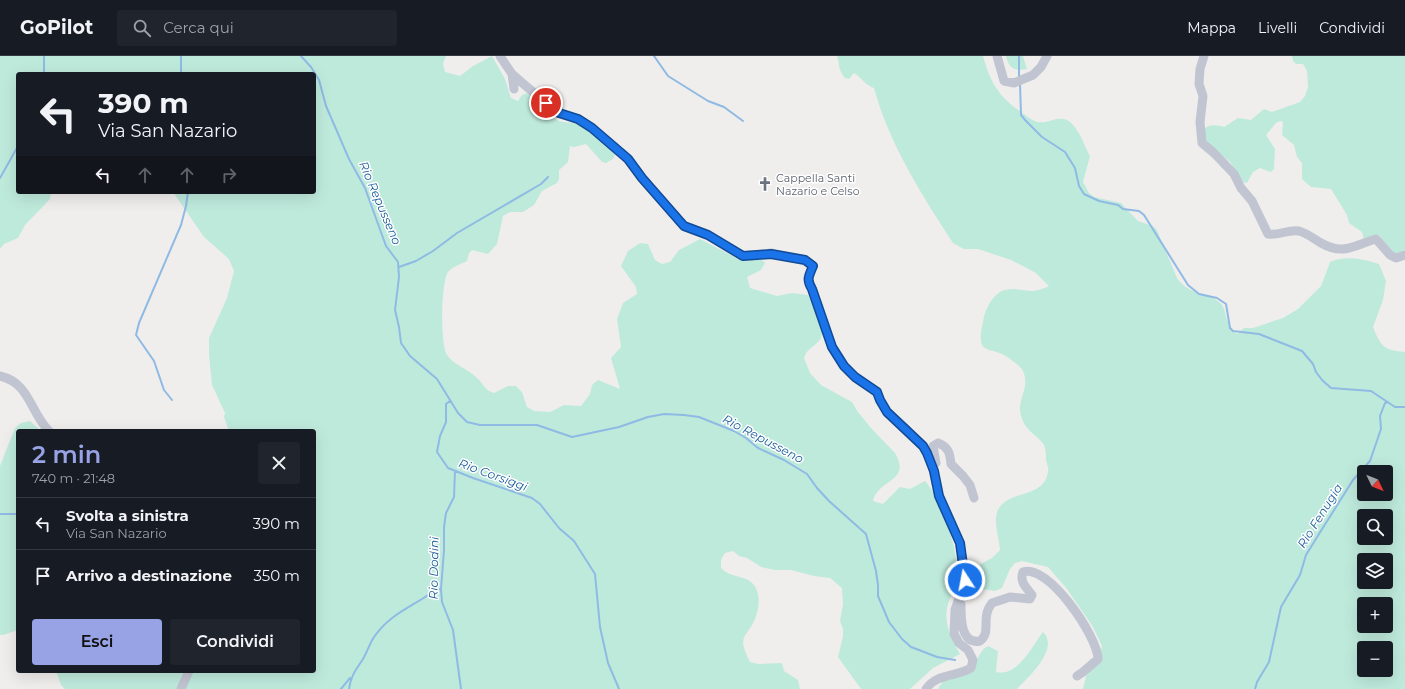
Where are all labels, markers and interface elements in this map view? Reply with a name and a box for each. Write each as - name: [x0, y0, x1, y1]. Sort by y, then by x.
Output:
- search box: [117, 10, 397, 46]
- text: GoPilot: [20, 16, 93, 39]
- icon: search: [131, 17, 153, 39]
- text: Cerca qui: [163, 18, 234, 37]
- text: Mappa: [1187, 19, 1236, 37]
- text: Livelli: [1258, 19, 1297, 37]
- text: Condividi: [1319, 19, 1385, 37]
- text: 390 m: [98, 86, 189, 120]
- pin: [529, 86, 563, 120]
- icon: left: [32, 88, 84, 140]
- icon: arrive: [535, 92, 557, 114]
- text: Via San Nazario: [98, 120, 237, 142]
- water label: Rio Repusseno: [356, 159, 405, 247]
- icon: left: [92, 164, 114, 186]
- icon: ahead: [134, 164, 156, 186]
- icon: ahead: [176, 164, 198, 186]
- icon: right: [218, 164, 240, 186]
- place label: Cappella Santi Nazario e Celso: [776, 171, 860, 198]
- church icon: Cappella Santi Nazario e Celso: [757, 176, 773, 192]
- water label: Rio Repusseno: [720, 411, 807, 466]
- text: 2 min: [32, 440, 101, 469]
- button: close: [258, 442, 300, 484]
- water label: Rio Corsiggi: [457, 455, 530, 494]
- north arrow: [1357, 465, 1393, 501]
- map controls: [1357, 465, 1393, 677]
- text: 740 m · 21:48: [32, 470, 115, 486]
- water label: Rio Fenugia: [1294, 481, 1345, 551]
- text: Svolta a sinistra: [66, 506, 189, 525]
- button: search: [1357, 509, 1393, 545]
- icon: left: [32, 513, 54, 535]
- text: 390 m: [253, 514, 300, 533]
- text: Via San Nazario: [66, 525, 167, 541]
- water label: Rio Dodini: [425, 536, 442, 599]
- button: layers: [1357, 553, 1393, 589]
- position arrow: [944, 559, 986, 601]
- icon: arrive: [32, 565, 54, 587]
- text: Arrivo a destinazione: [66, 566, 232, 585]
- text: 350 m: [253, 566, 300, 585]
- button: +: [1357, 597, 1393, 633]
- button: Esci: [32, 619, 162, 665]
- button: Condividi: [170, 619, 300, 665]
- button: −: [1357, 641, 1393, 677]

